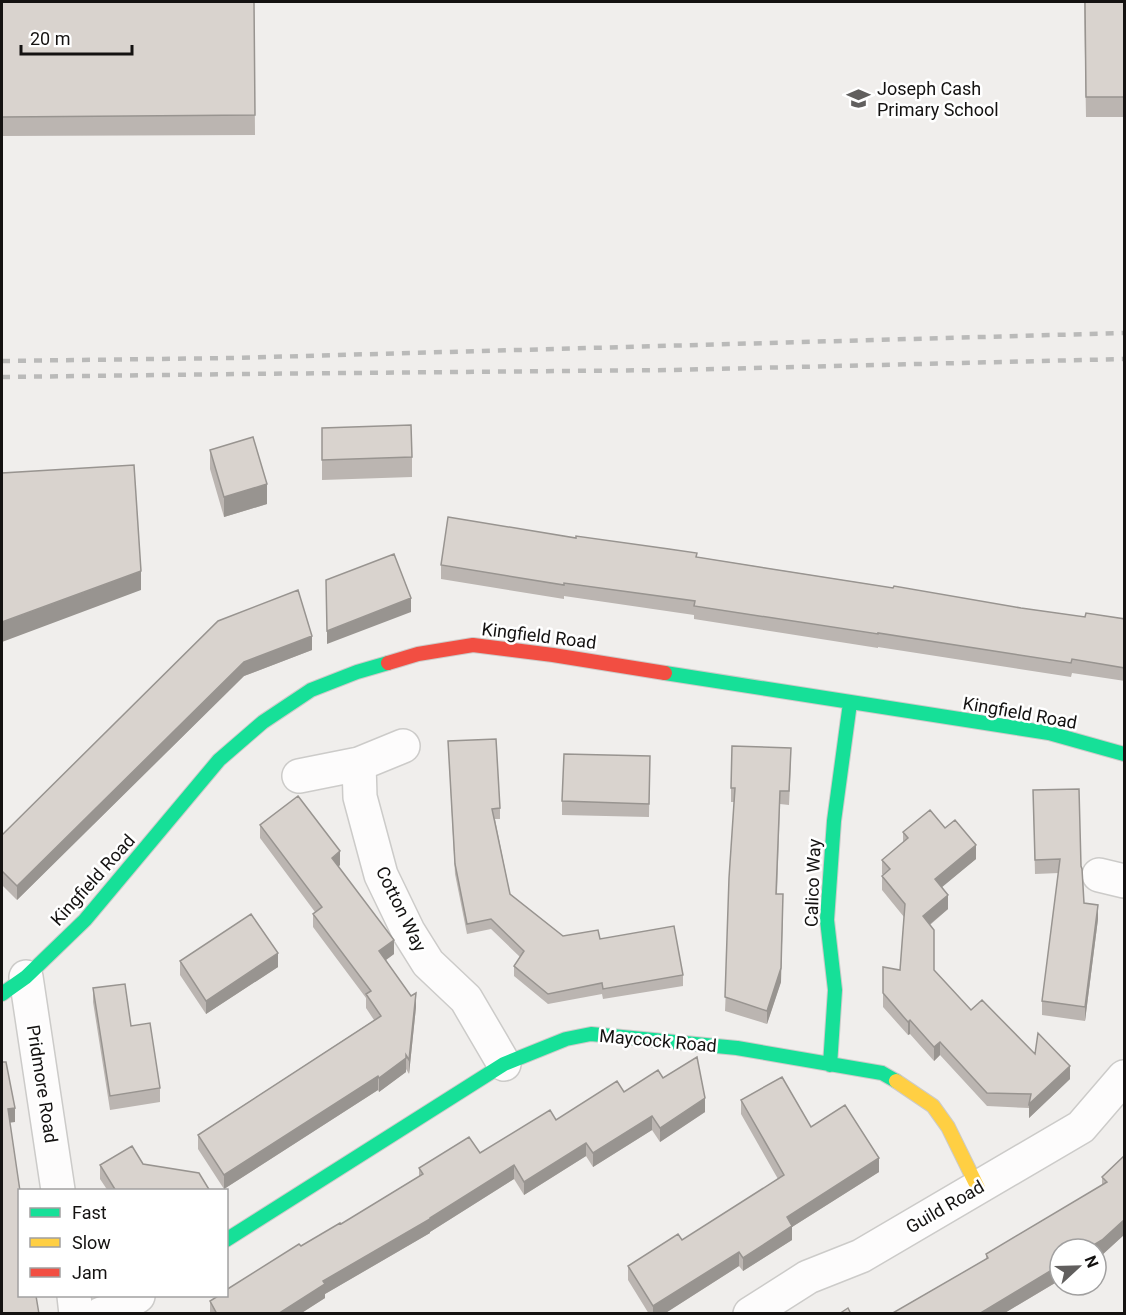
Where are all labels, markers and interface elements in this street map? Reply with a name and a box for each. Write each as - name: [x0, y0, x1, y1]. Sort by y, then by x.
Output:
- scale bar: [21, 18, 132, 56]
- text: 20 m: [30, 28, 70, 49]
- place label: Joseph Cash Primary School: [877, 78, 999, 120]
- school or university icon: Joseph Cash Primary School: [846, 86, 872, 112]
- street label: Kingfield Road: [480, 618, 598, 653]
- street label: Kingfield Road: [961, 692, 1079, 733]
- street label: Kingfield Road: [46, 830, 139, 930]
- street label: Calico Way: [800, 838, 825, 927]
- street label: Cotton Way: [372, 863, 431, 955]
- street label: Pridmore Road: [23, 1023, 62, 1144]
- street label: Maycock Road: [598, 1025, 718, 1056]
- street label: Guild Road: [902, 1176, 988, 1237]
- legend: [18, 1189, 228, 1297]
- text: Fast: [72, 1202, 107, 1223]
- text: Slow: [72, 1232, 111, 1253]
- north arrow: [1048, 1237, 1108, 1297]
- text: N: [1081, 1253, 1102, 1270]
- text: Jam: [72, 1262, 108, 1283]

